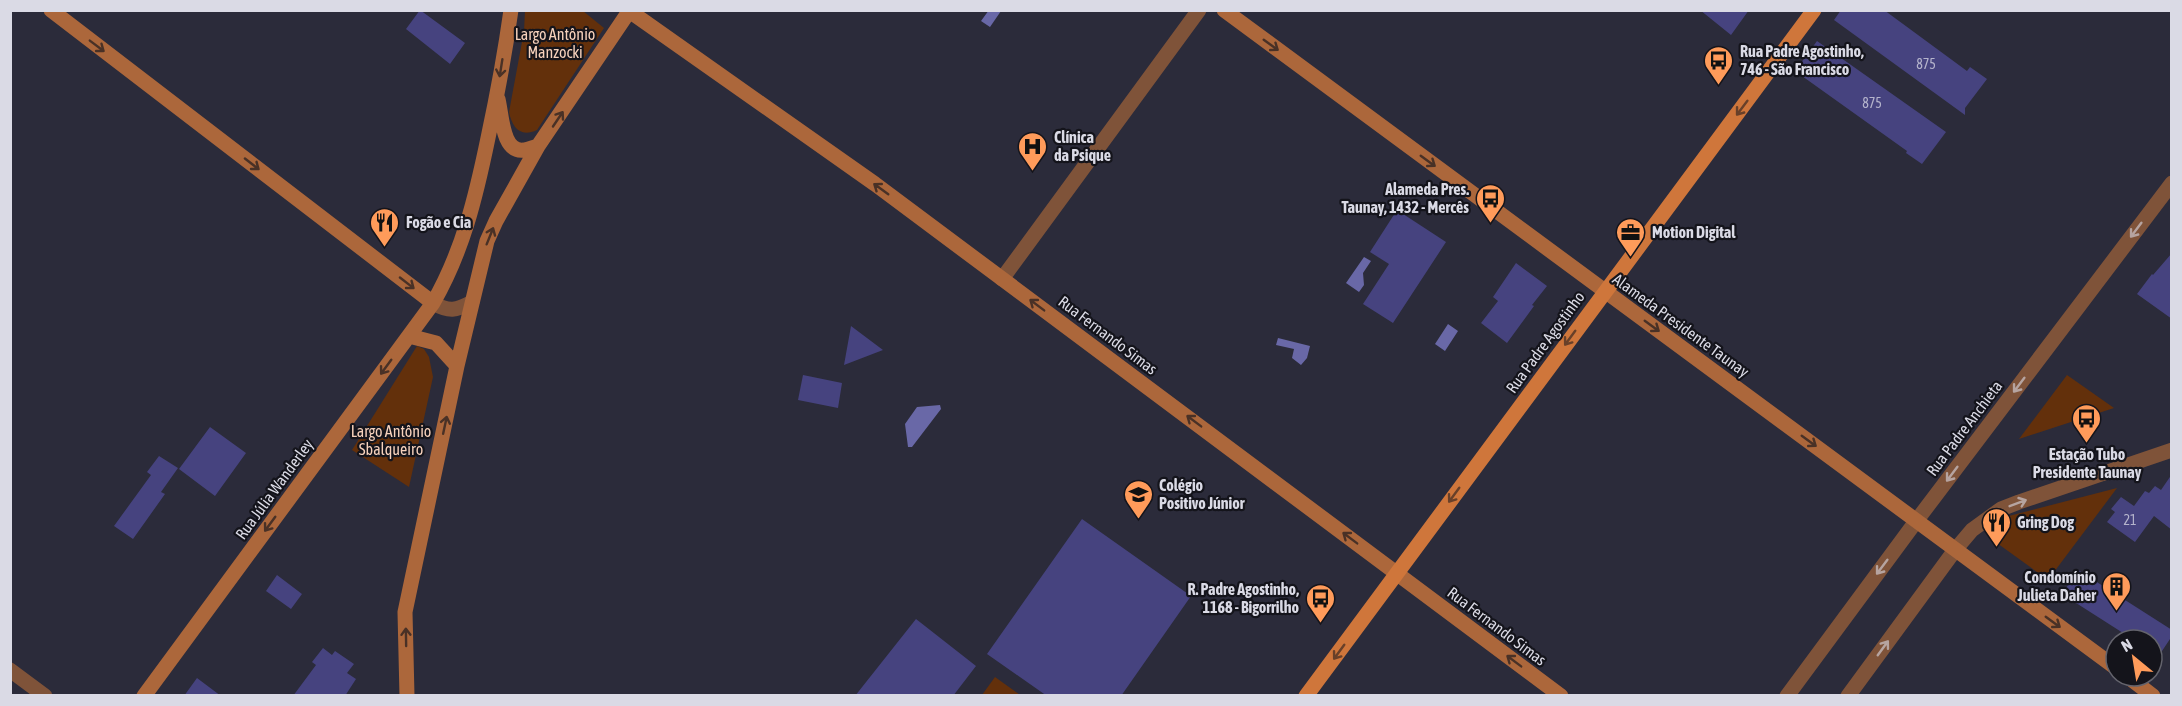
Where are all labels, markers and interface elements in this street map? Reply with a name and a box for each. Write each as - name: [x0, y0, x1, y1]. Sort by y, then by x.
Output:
- park label: Largo Antônio Manzocki: [515, 25, 595, 61]
- one-way arrow: [1263, 39, 1279, 51]
- one-way arrow: [89, 40, 105, 52]
- place label: Rua Padre Agostinho, 746 - São Francisco: [1740, 42, 1864, 78]
- bus stop icon: Rua Padre Agostinho, 746 - São Francisco: [1703, 44, 1735, 86]
- house number: 875: [1916, 56, 1936, 72]
- one-way arrow: [496, 58, 507, 78]
- house number: 875: [1862, 95, 1882, 111]
- one-way arrow: [1735, 100, 1748, 116]
- one-way arrow: [552, 111, 564, 128]
- place label: Clínica da Psique: [1054, 128, 1111, 164]
- hospital icon: Clínica da Psique: [1017, 130, 1049, 172]
- one-way arrow: [1420, 155, 1436, 167]
- one-way arrow: [244, 158, 260, 171]
- place label: Alameda Pres. Taunay, 1432 - Mercês: [1342, 180, 1469, 216]
- one-way arrow: [873, 182, 889, 195]
- bus stop icon: Alameda Pres. Taunay, 1432 - Mercês: [1474, 182, 1506, 224]
- restaurant icon: Fogão e Cia: [369, 206, 401, 248]
- place label: Fogão e Cia: [406, 213, 471, 231]
- office icon: Motion Digital: [1615, 216, 1647, 258]
- one-way arrow: [2130, 221, 2143, 237]
- place label: Motion Digital: [1652, 223, 1736, 241]
- one-way arrow: [485, 227, 496, 245]
- street label: Alameda Presidente Taunay: [1609, 270, 1753, 382]
- one-way arrow: [399, 276, 415, 289]
- street label: Rua Padre Agostinho: [1502, 288, 1589, 397]
- street label: Rua Fernando Simas: [1055, 292, 1161, 378]
- one-way arrow: [1030, 299, 1046, 311]
- one-way arrow: [1644, 320, 1660, 332]
- one-way arrow: [1564, 330, 1576, 346]
- one-way arrow: [380, 359, 392, 375]
- street label: Rua Padre Anchieta: [1922, 377, 2006, 479]
- one-way arrow: [2012, 377, 2025, 393]
- bus stop icon: Estação Tubo Presidente Taunay: [2071, 402, 2103, 444]
- one-way arrow: [1186, 415, 1202, 428]
- one-way arrow: [440, 416, 451, 435]
- park label: Largo Antônio Sbalqueiro: [351, 422, 431, 459]
- street label: Rua Júlia Wanderley: [232, 435, 317, 543]
- one-way arrow: [1801, 435, 1817, 448]
- place label: Estação Tubo Presidente Taunay: [2033, 445, 2142, 481]
- one-way arrow: [1945, 466, 1958, 482]
- place label: Colégio Positivo Júnior: [1159, 476, 1245, 512]
- school or university icon: Colégio Positivo Júnior: [1122, 478, 1154, 520]
- one-way arrow: [1448, 487, 1461, 503]
- one-way arrow: [2008, 496, 2027, 507]
- restaurant icon: Gring Dog: [1980, 506, 2012, 548]
- house number: 21: [2123, 512, 2137, 528]
- place label: Gring Dog: [2017, 513, 2074, 531]
- one-way arrow: [264, 516, 277, 532]
- one-way arrow: [1342, 532, 1358, 545]
- one-way arrow: [1875, 559, 1888, 575]
- place label: Condomínio Julieta Daher: [2017, 568, 2096, 604]
- building icon: Condomínio Julieta Daher: [2101, 570, 2133, 612]
- place label: R. Padre Agostinho, 1168 - Bigorrilho: [1187, 580, 1299, 616]
- bus stop icon: R. Padre Agostinho, 1168 - Bigorrilho: [1304, 582, 1336, 624]
- street label: Rua Fernando Simas: [1444, 583, 1550, 669]
- one-way arrow: [2045, 616, 2061, 628]
- one-way arrow: [400, 628, 412, 648]
- north arrow: [2104, 628, 2164, 688]
- text: N: [2118, 635, 2135, 655]
- one-way arrow: [1876, 641, 1889, 657]
- one-way arrow: [1332, 643, 1345, 659]
- one-way arrow: [1506, 654, 1522, 667]

